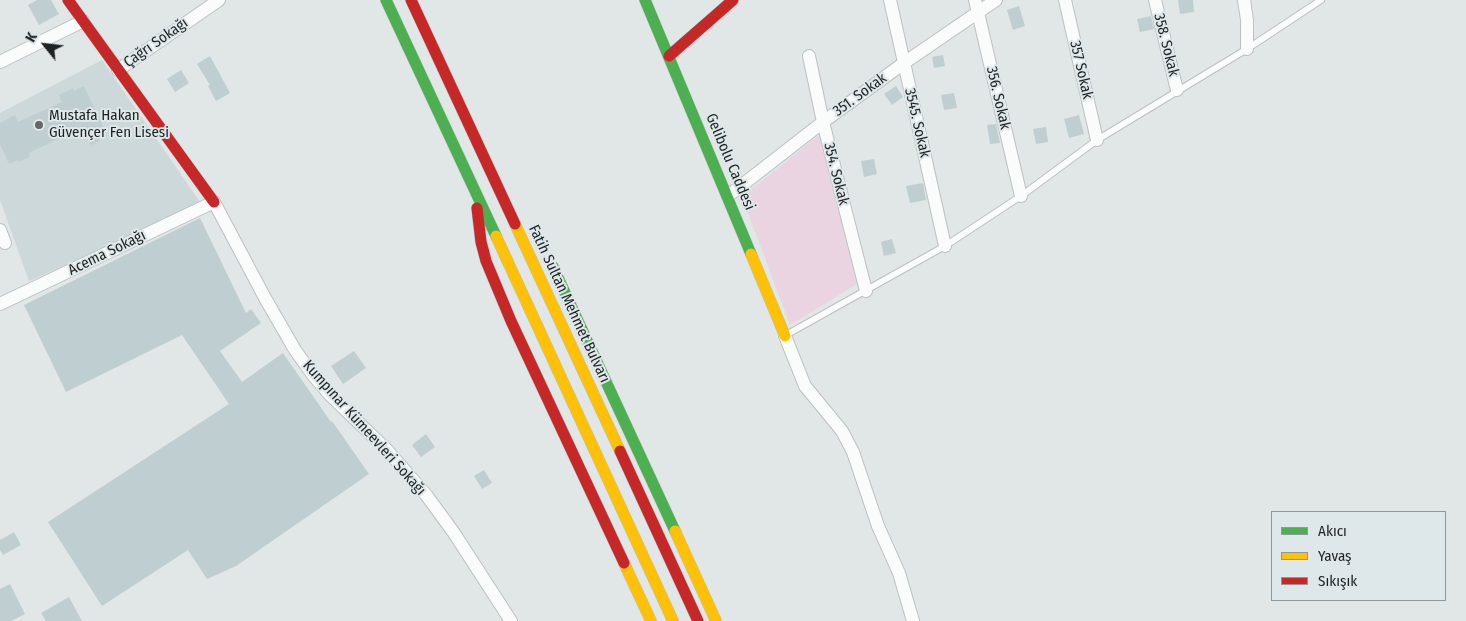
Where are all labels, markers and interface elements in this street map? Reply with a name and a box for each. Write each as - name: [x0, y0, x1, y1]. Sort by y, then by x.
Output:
- street label: 358. Sokak: [1149, 12, 1183, 78]
- street label: Çağrı Sokağı: [120, 14, 192, 72]
- north arrow: [20, 20, 70, 70]
- text: K: [22, 30, 41, 45]
- street label: 357 Sokak: [1066, 39, 1096, 101]
- street label: 356. Sokak: [982, 65, 1014, 131]
- street label: 351. Sokak: [830, 70, 890, 120]
- street label: 3545. Sokak: [900, 86, 934, 160]
- place label: Mustafa Hakan Güvençer Fen Lisesi: [49, 107, 169, 142]
- street label: Gelibolu Caddesi: [702, 111, 758, 213]
- marker: Mustafa Hakan Güvençer Fen Lisesi: [33, 119, 45, 131]
- street label: 354. Sokak: [820, 141, 852, 207]
- street label: Fatih Sultan Mehmet Bulvarı: [524, 222, 614, 386]
- street label: Acema Sokağı: [65, 227, 149, 279]
- street label: Kumpınar Kümeevleri Sokağı: [299, 357, 429, 499]
- legend: [1271, 511, 1446, 601]
- text: Akıcı: [1318, 522, 1347, 540]
- text: Yavaş: [1318, 547, 1352, 565]
- text: Sıkışık: [1318, 572, 1357, 590]

